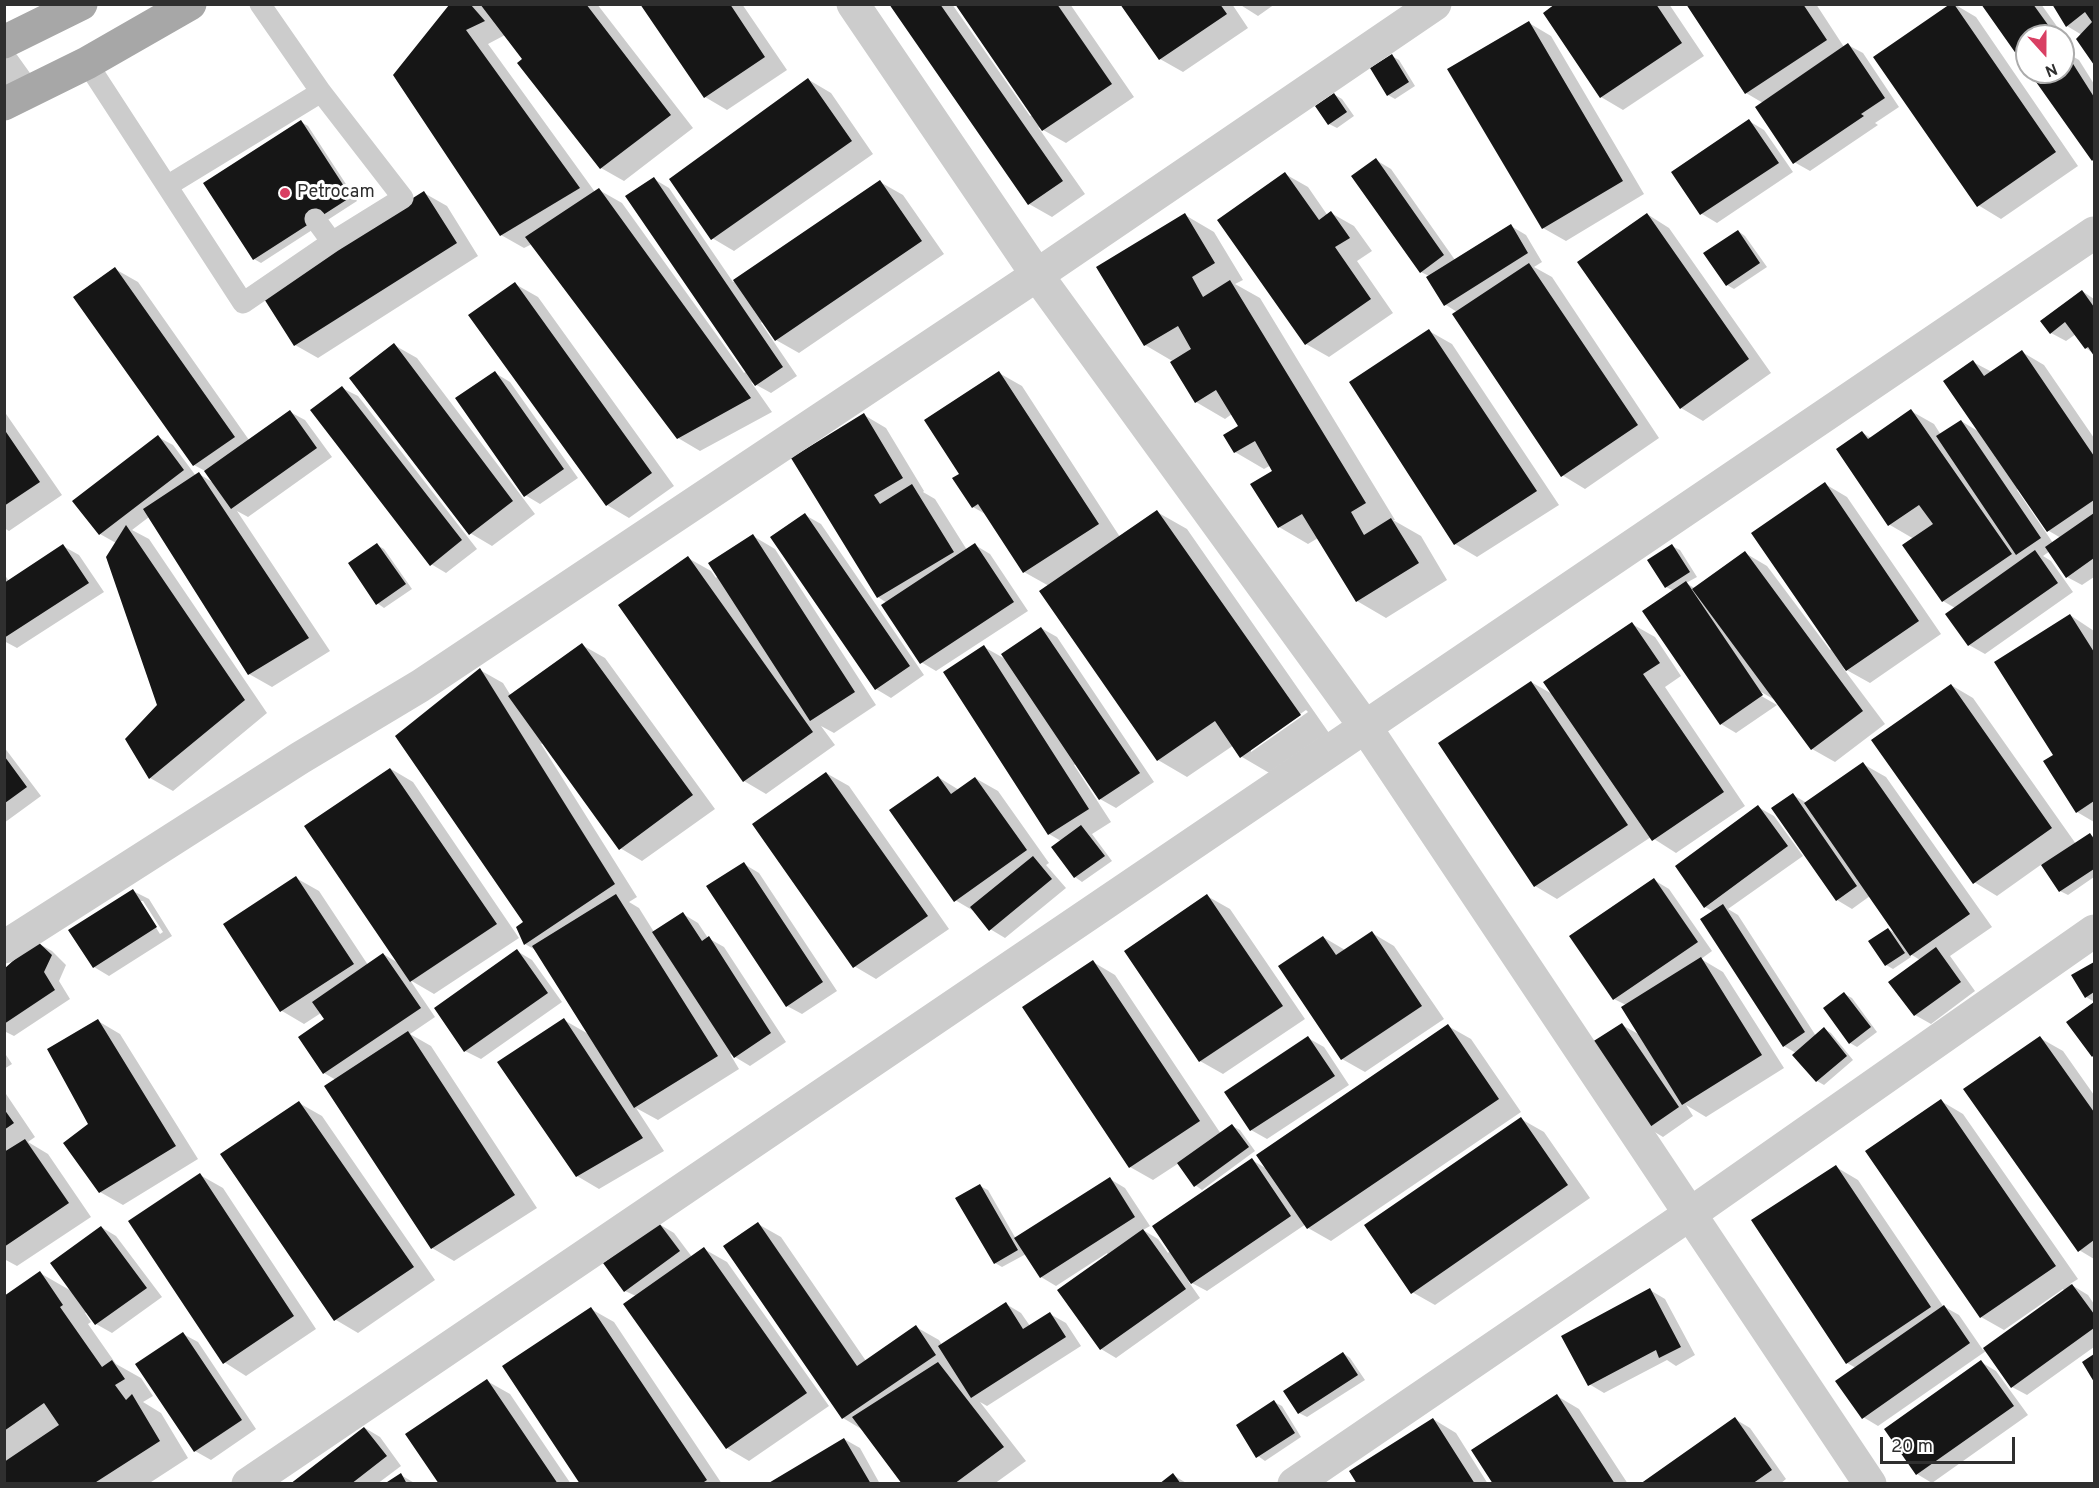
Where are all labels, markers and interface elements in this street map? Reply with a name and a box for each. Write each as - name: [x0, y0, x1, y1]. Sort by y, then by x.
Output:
- north arrow: [2015, 24, 2075, 84]
- text: N: [2042, 58, 2060, 80]
- place label: Petrocam: [297, 182, 375, 204]
- marker: Petrocam: [278, 186, 292, 200]
- scale bar: [1883, 1425, 2018, 1463]
- text: 20 m: [1891, 1436, 1933, 1459]

